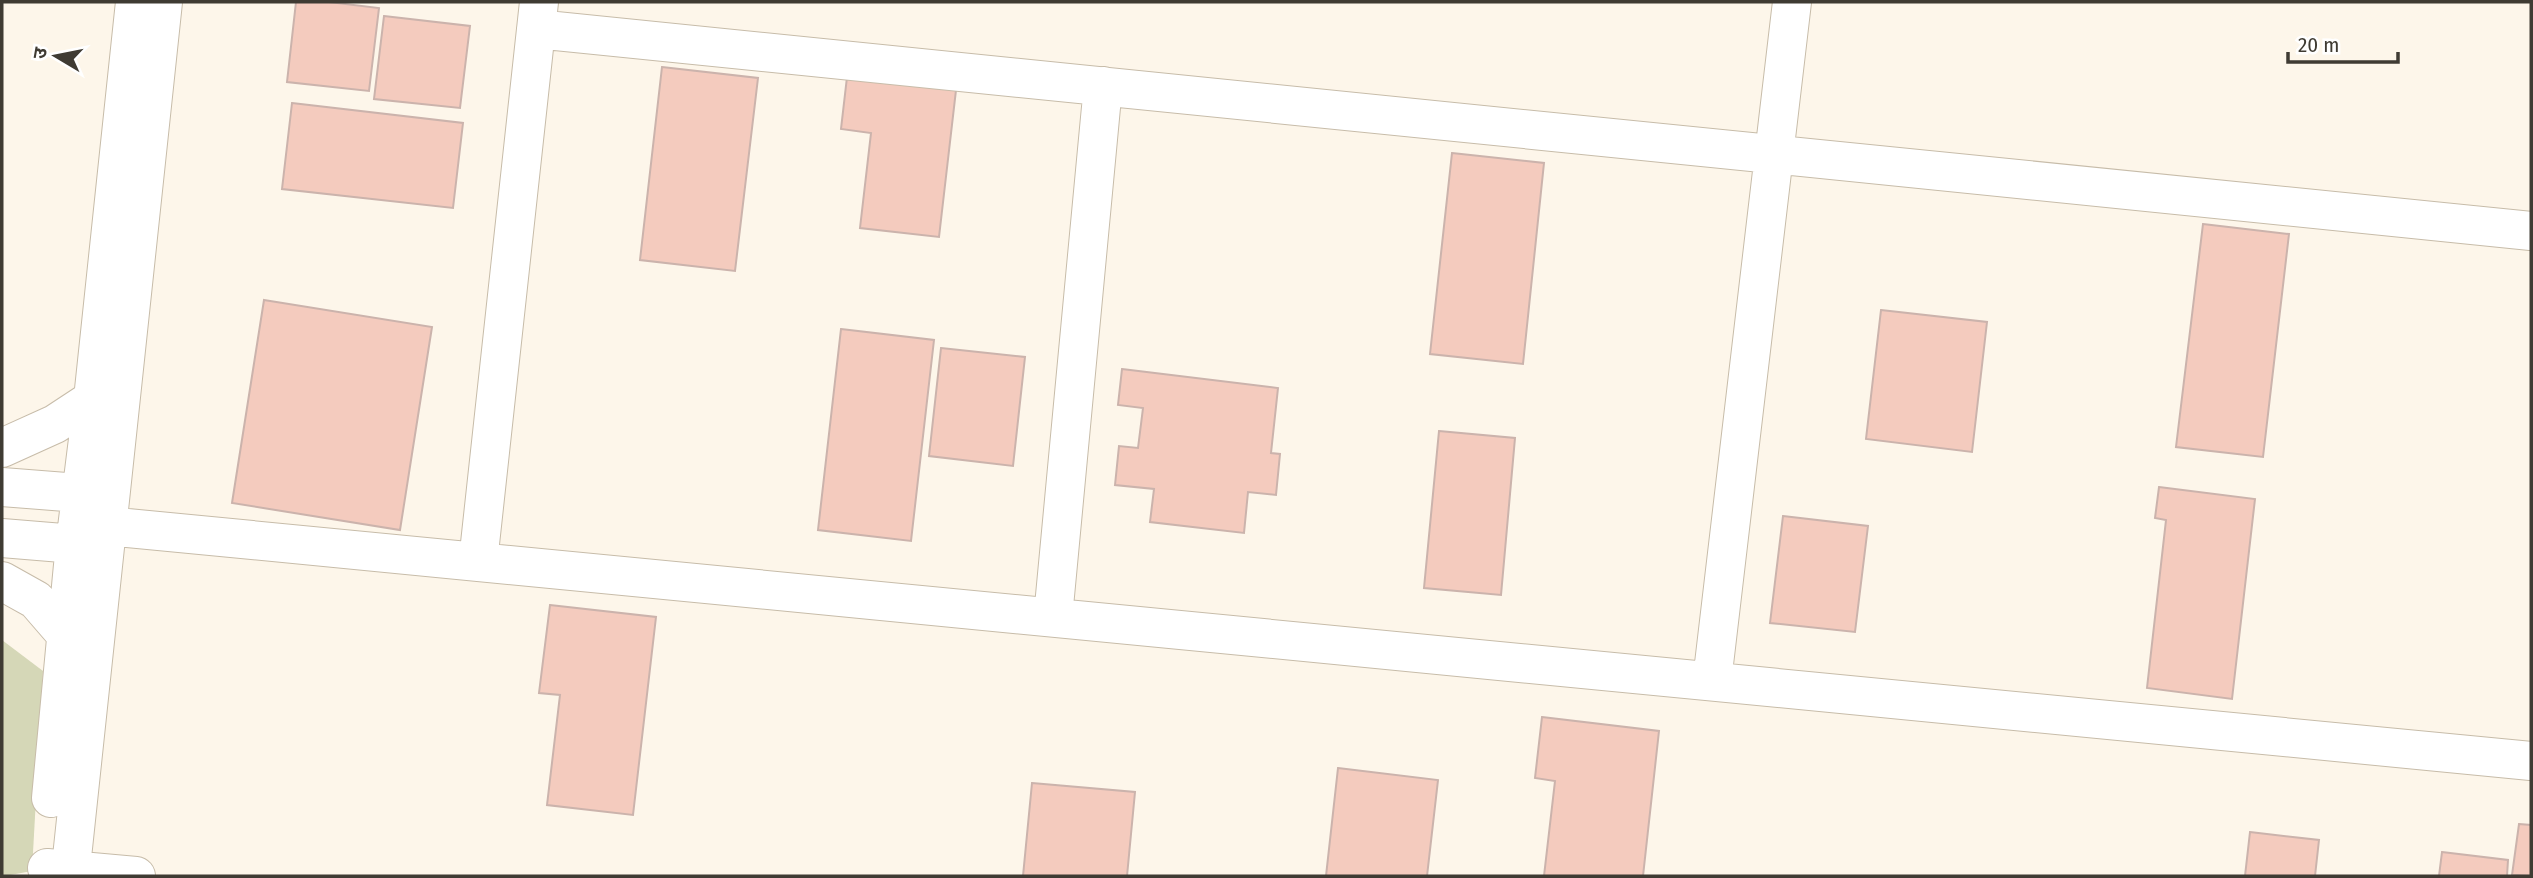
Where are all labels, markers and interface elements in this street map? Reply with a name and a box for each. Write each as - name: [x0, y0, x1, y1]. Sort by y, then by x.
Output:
- north arrow: [21, 21, 91, 91]
- scale bar: [2288, 21, 2398, 65]
- text: 20 m: [2298, 32, 2339, 58]
- text: उ: [27, 45, 52, 61]

